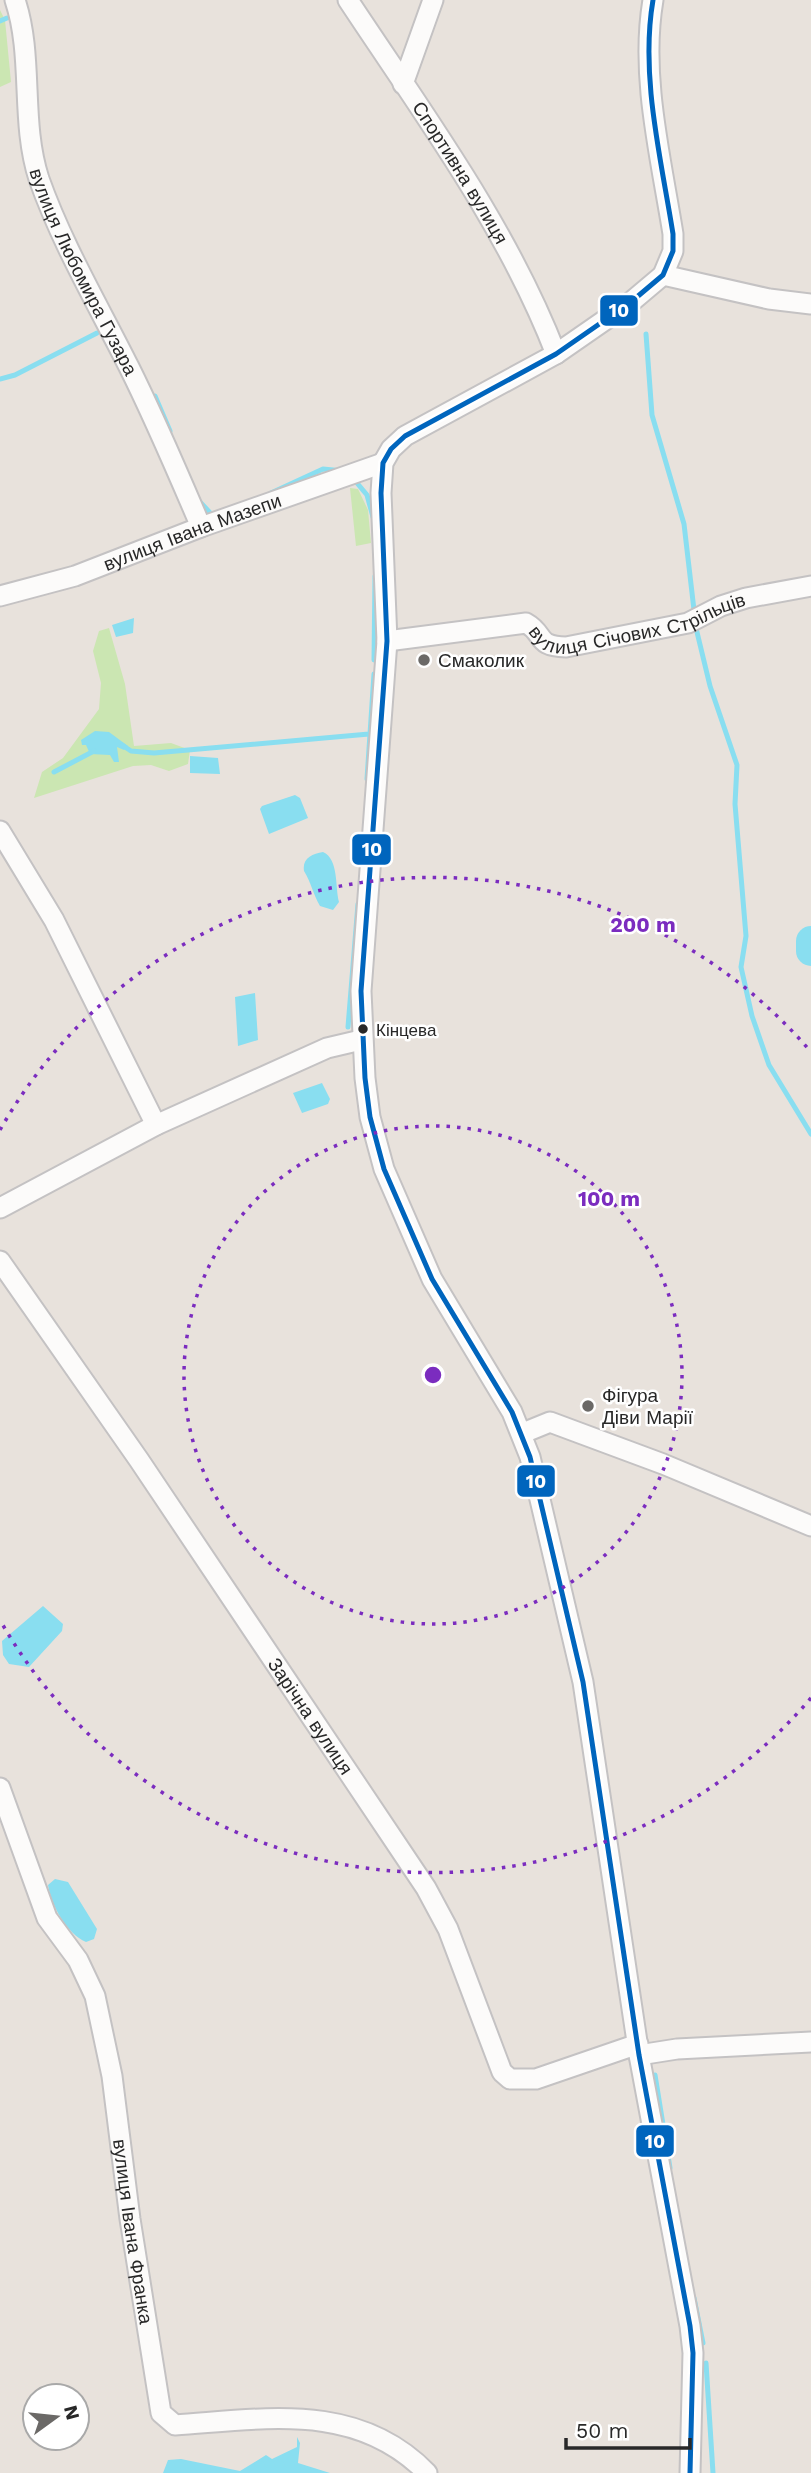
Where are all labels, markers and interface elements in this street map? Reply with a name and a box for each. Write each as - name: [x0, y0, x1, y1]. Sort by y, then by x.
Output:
- street label: Спортивна вулиця: [407, 97, 513, 248]
- street label: вулиця Любомира Гузара: [24, 166, 142, 379]
- line badge: 10: [599, 294, 639, 327]
- text: 10: [609, 299, 629, 322]
- street label: вулиця Івана Мазепи: [100, 489, 284, 576]
- street label: вулиця Січових Стрільців: [524, 588, 748, 659]
- place label: Смаколик: [438, 649, 525, 672]
- marker: Смаколик: [416, 652, 432, 668]
- line badge: 10: [351, 833, 392, 866]
- text: 10: [362, 838, 382, 861]
- text: 200 m: [610, 912, 676, 937]
- place label: Кінцева: [376, 1020, 437, 1040]
- marker: Кінцева: [356, 1022, 370, 1036]
- text: 100 m: [578, 1186, 640, 1211]
- centre of rings: [421, 1363, 445, 1387]
- place label: Фігура Діви Марії: [602, 1384, 694, 1429]
- marker: Фігура Діви Марії: [580, 1398, 596, 1414]
- line badge: 10: [516, 1464, 556, 1498]
- text: 10: [526, 1470, 546, 1493]
- street label: Зарічна вулиця: [263, 1653, 358, 1779]
- line badge: 10: [635, 2124, 675, 2158]
- text: 10: [645, 2130, 665, 2153]
- street label: вулиця Івана Франка: [108, 2138, 158, 2326]
- north arrow: [21, 2382, 91, 2452]
- text: N: [59, 2403, 85, 2423]
- scale bar: [566, 2406, 690, 2450]
- text: 50 m: [576, 2418, 628, 2443]

